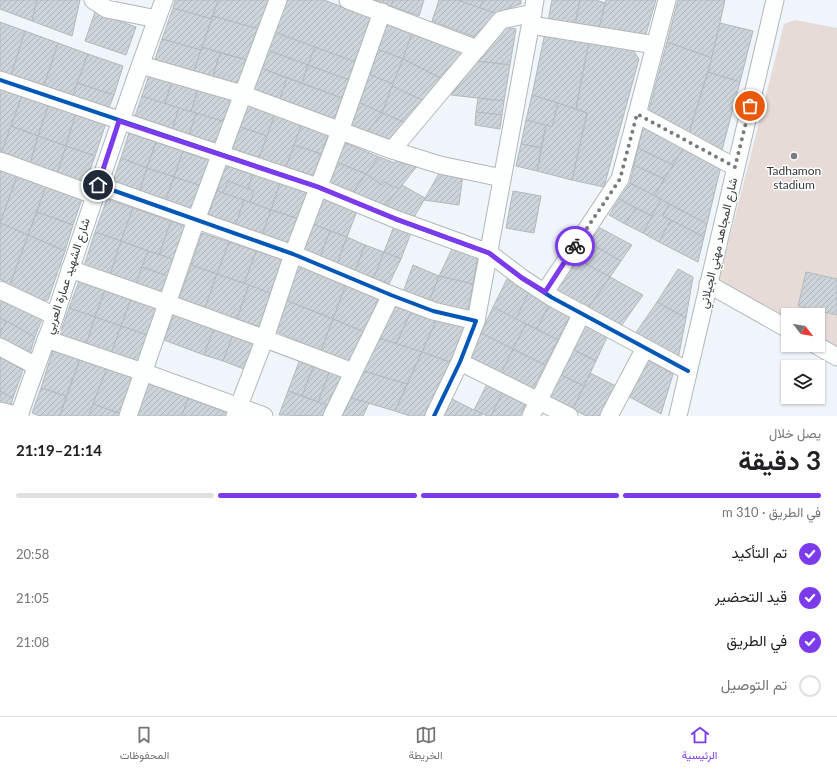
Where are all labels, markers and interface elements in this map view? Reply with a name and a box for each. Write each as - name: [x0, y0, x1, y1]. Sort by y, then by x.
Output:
- pin: [733, 89, 767, 123]
- icon: bag: [739, 95, 761, 117]
- marker: Tadhamon stadium: [789, 151, 799, 161]
- place label: Tadhamon stadium: [767, 163, 821, 192]
- pin: [81, 168, 115, 202]
- icon: home: [87, 174, 109, 196]
- street label: شارع المجاهد مهني الجيلاني: [696, 176, 743, 311]
- street label: شارع الشهيد عمارة العربي: [41, 216, 96, 337]
- courier: [555, 226, 595, 266]
- icon: bike: [564, 235, 586, 257]
- north arrow: [781, 308, 825, 352]
- map controls: [781, 308, 825, 404]
- button: layers: [781, 360, 825, 404]
- text: يصل خلال: [769, 425, 821, 441]
- text: 21:14–21:19: [16, 441, 102, 459]
- text: 3 دقيقة: [738, 444, 821, 476]
- text: في الطريق · 310 m: [722, 504, 821, 520]
- text: تم التأكيد: [732, 543, 787, 561]
- icon: check: [799, 543, 821, 565]
- text: 20:58: [16, 546, 49, 562]
- text: قيد التحضير: [715, 587, 787, 605]
- icon: check: [799, 587, 821, 609]
- text: 21:05: [16, 590, 49, 606]
- text: في الطريق: [727, 631, 787, 649]
- icon: check: [799, 631, 821, 653]
- text: 21:08: [16, 634, 49, 650]
- text: تم التوصيل: [721, 675, 787, 693]
- tab: المحفوظات: [120, 724, 169, 765]
- tab: الخريطة: [408, 724, 443, 765]
- tab: الرئيسية: [682, 724, 717, 765]

